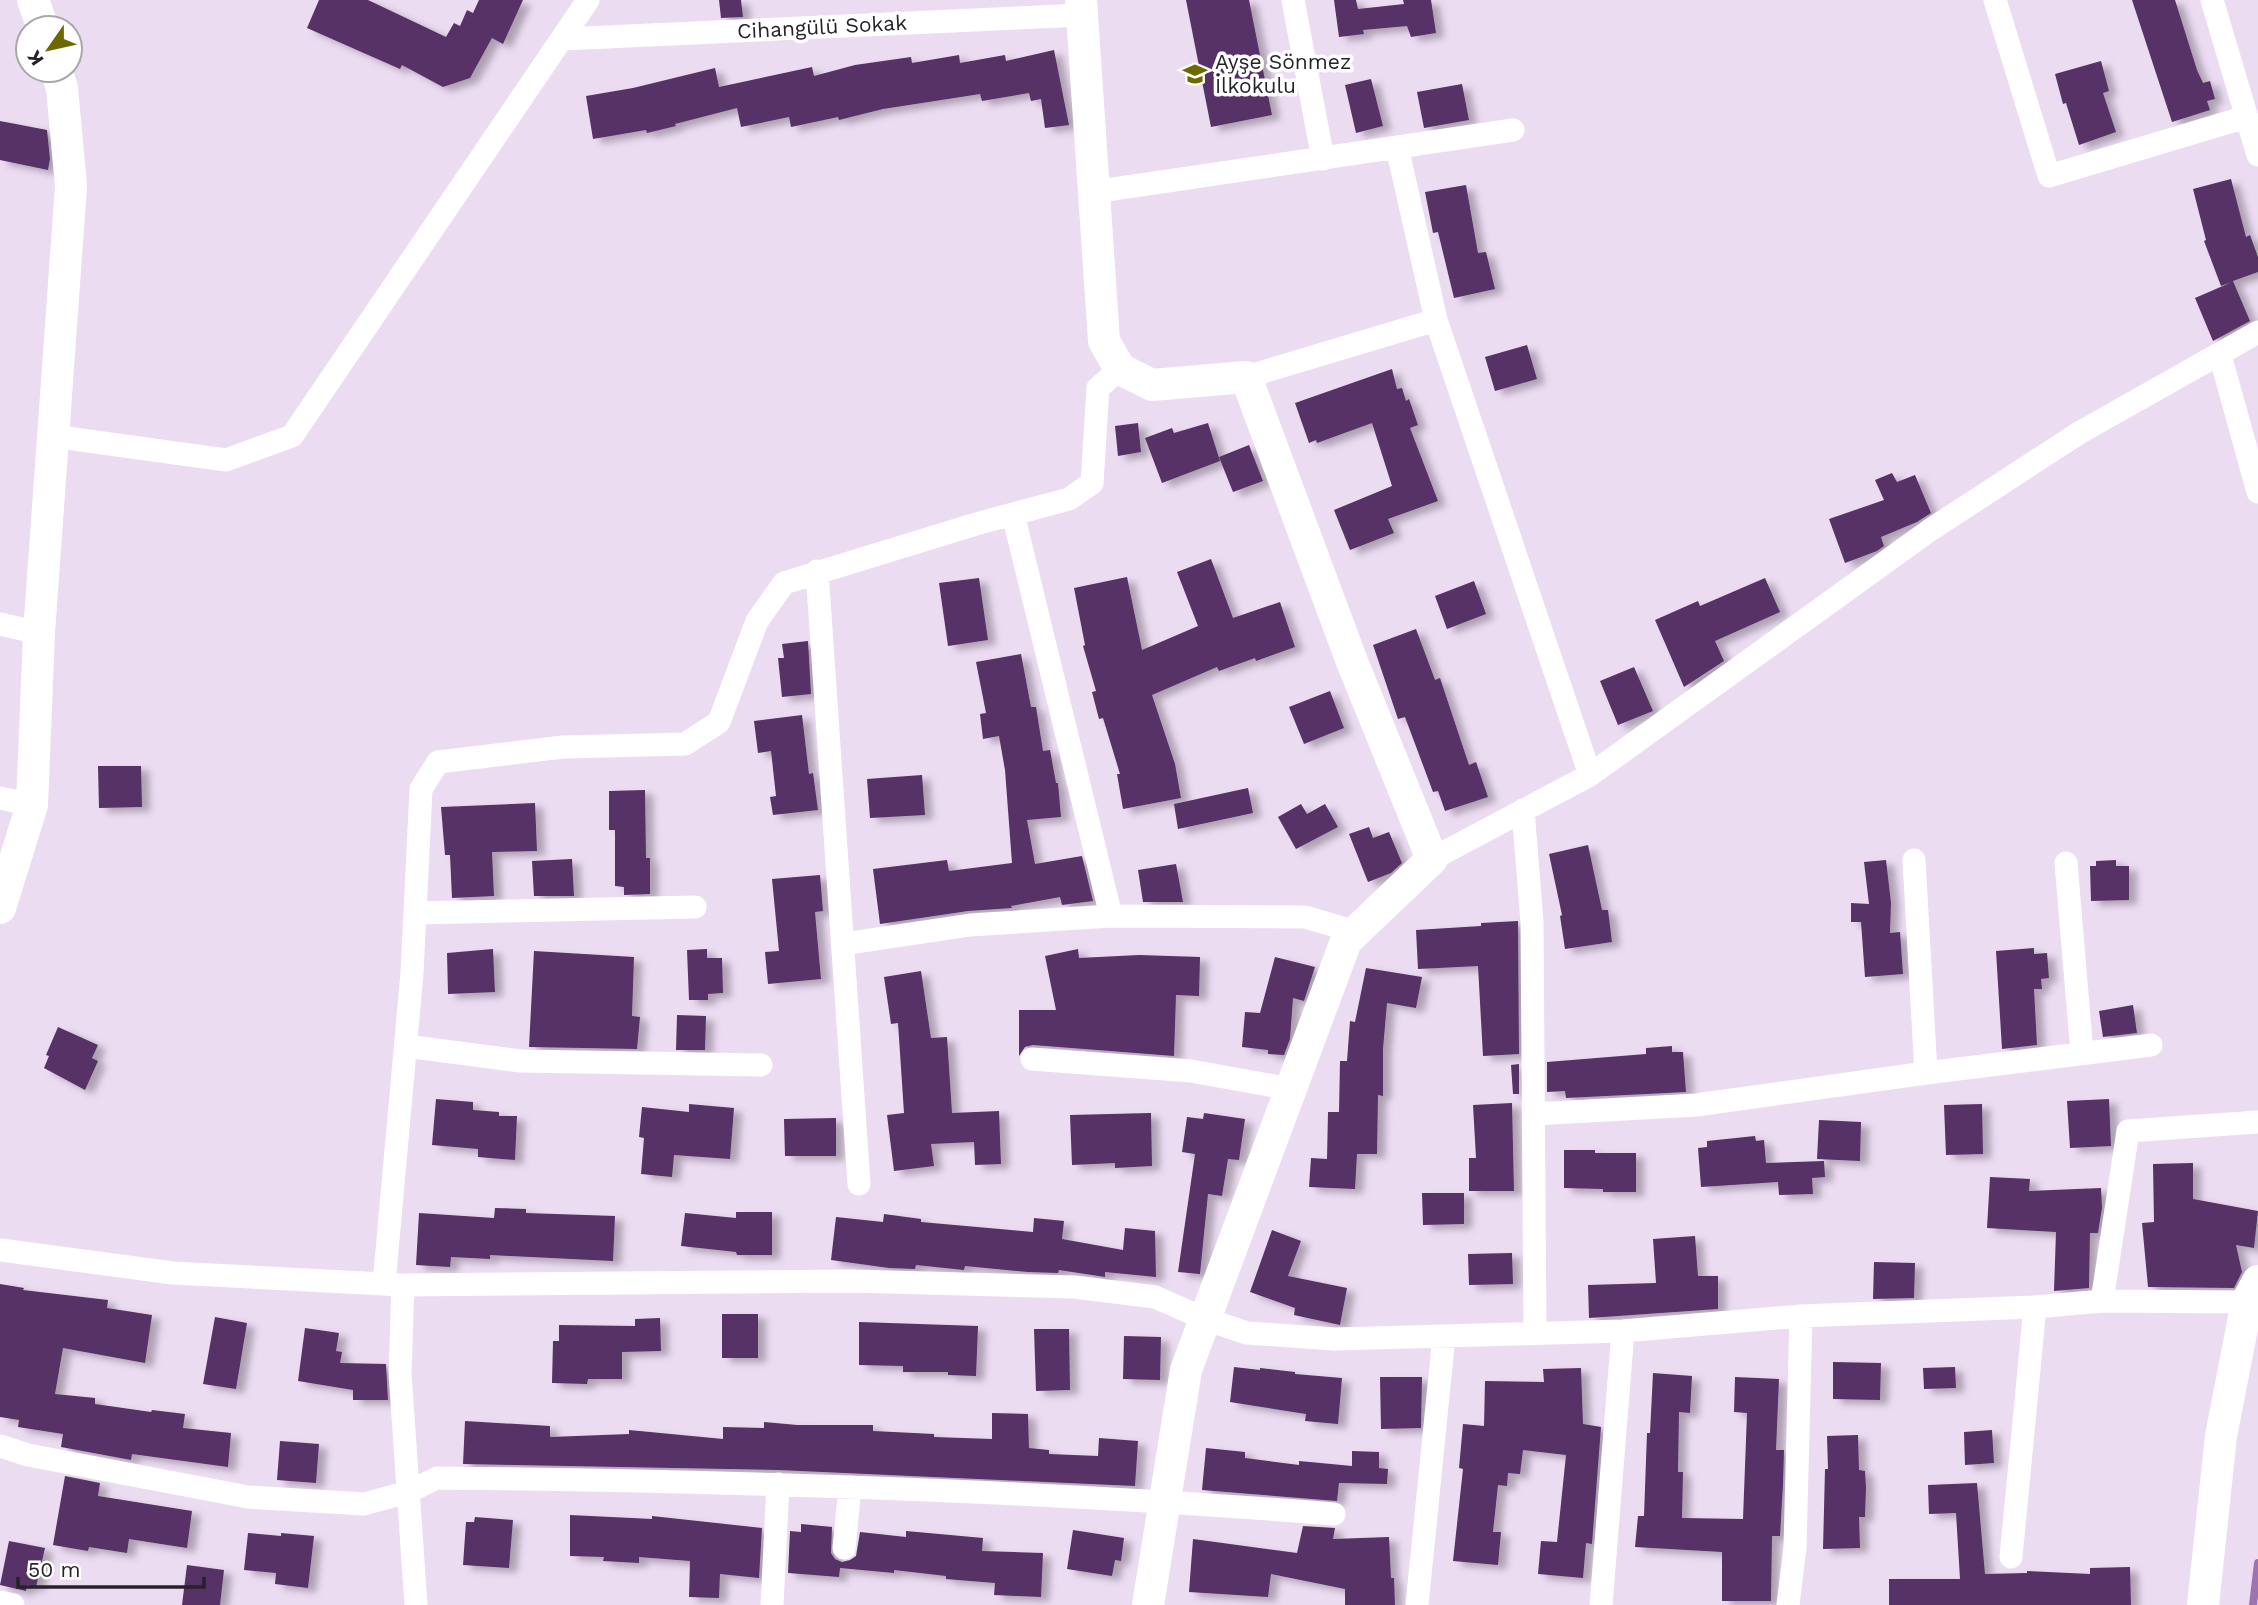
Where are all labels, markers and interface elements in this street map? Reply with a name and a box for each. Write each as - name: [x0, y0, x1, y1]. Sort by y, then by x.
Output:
- street label: Cihangülü Sokak: [736, 10, 908, 43]
- north arrow: [14, 14, 84, 84]
- text: K: [22, 46, 49, 70]
- place label: Ayşe Sönmez İlkokulu: [1215, 49, 1351, 98]
- school or university icon: Ayşe Sönmez İlkokulu: [1181, 60, 1209, 88]
- scale bar: [18, 1546, 203, 1590]
- text: 50 m: [28, 1557, 80, 1582]

